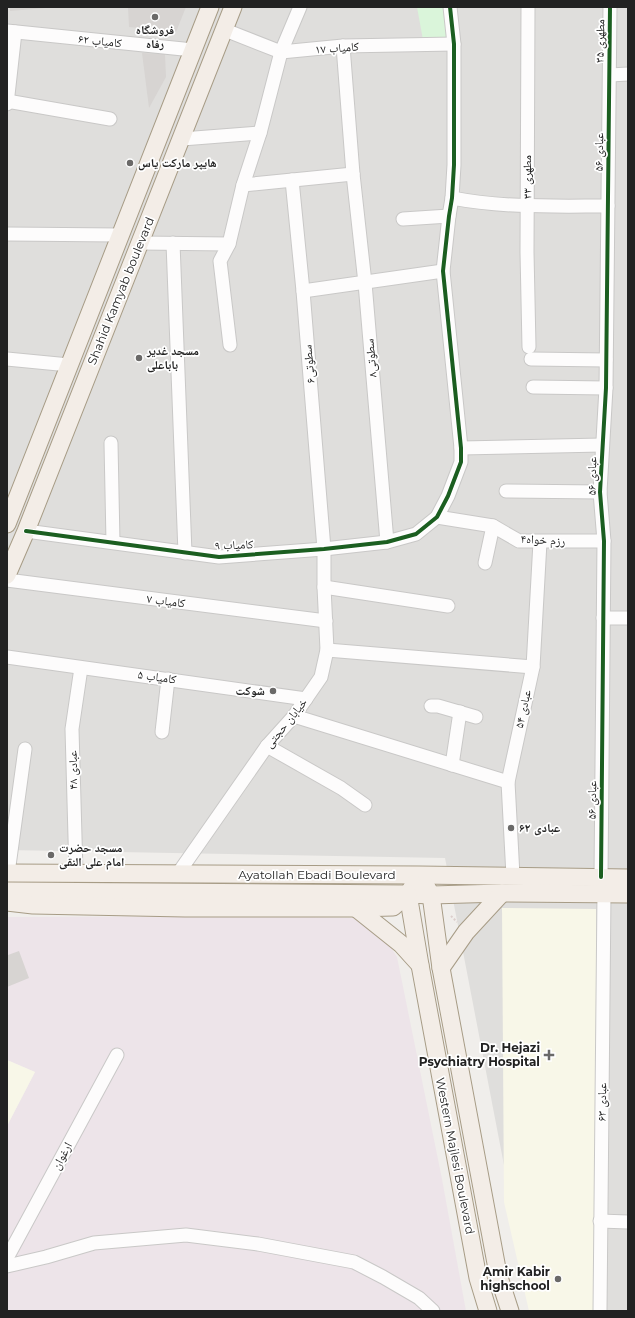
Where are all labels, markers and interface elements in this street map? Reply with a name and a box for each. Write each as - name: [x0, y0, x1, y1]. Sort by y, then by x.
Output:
- marker: فروشگاه رفاه: [150, 12, 160, 22]
- street label: مطهری ۳۵: [592, 19, 607, 63]
- place label: فروشگاه رفاه: [136, 22, 174, 51]
- street label: کامیاب ۶۲: [77, 31, 123, 51]
- street label: کامیاب ۱۷: [314, 38, 359, 57]
- street label: عبادی ۵۶: [591, 132, 607, 172]
- place label: هایپر مارکت یاس: [138, 155, 217, 171]
- street label: مطهری ۳۳: [519, 155, 534, 199]
- marker: هایپر مارکت یاس: [125, 158, 135, 168]
- street label: Shahid Kamyab boulevard: [84, 215, 157, 367]
- street label: سطوتی۸: [361, 338, 380, 378]
- place label: مسجد غدیر باباعلی: [146, 343, 199, 373]
- street label: سطوتی۶: [299, 344, 318, 384]
- marker: مسجد غدیر باباعلی: [134, 353, 144, 363]
- street label: عبادی ۵۶: [584, 456, 600, 496]
- street label: رزم خواه۴: [520, 531, 566, 549]
- street label: کامیاب ۹: [214, 536, 254, 553]
- street label: کامیاب ۷: [146, 591, 186, 611]
- street label: کامیاب ۵: [137, 666, 177, 687]
- place label: شوكت: [236, 683, 265, 698]
- marker: شوكت: [268, 686, 278, 696]
- street label: عبادی ۵۴: [511, 688, 534, 730]
- street label: خیابان حجتی: [261, 694, 311, 751]
- street label: عبادی ۴۸: [65, 750, 81, 790]
- street label: عبادی ۵۶: [584, 780, 600, 820]
- place label: عبادی ۶۲: [519, 820, 560, 836]
- marker: عبادی ۶۲: [506, 823, 516, 833]
- place label: مسجد حضرت امام علی النقی: [59, 840, 125, 870]
- marker: مسجد حضرت امام علی النقی: [46, 850, 56, 860]
- street label: Ayatollah Ebadi Boulevard: [238, 867, 396, 882]
- place label: Dr. Hejazi Psychiatry Hospital: [419, 1040, 540, 1069]
- marker: Dr. Hejazi Psychiatry Hospital: [543, 1049, 555, 1061]
- street label: Western Majlesi Boulevard: [433, 1076, 478, 1236]
- street label: عبادی ۶۳: [594, 1082, 610, 1122]
- street label: ارغوان: [48, 1139, 75, 1172]
- place label: Amir Kabir highschool: [480, 1264, 550, 1293]
- marker: Amir Kabir highschool: [553, 1274, 563, 1284]

